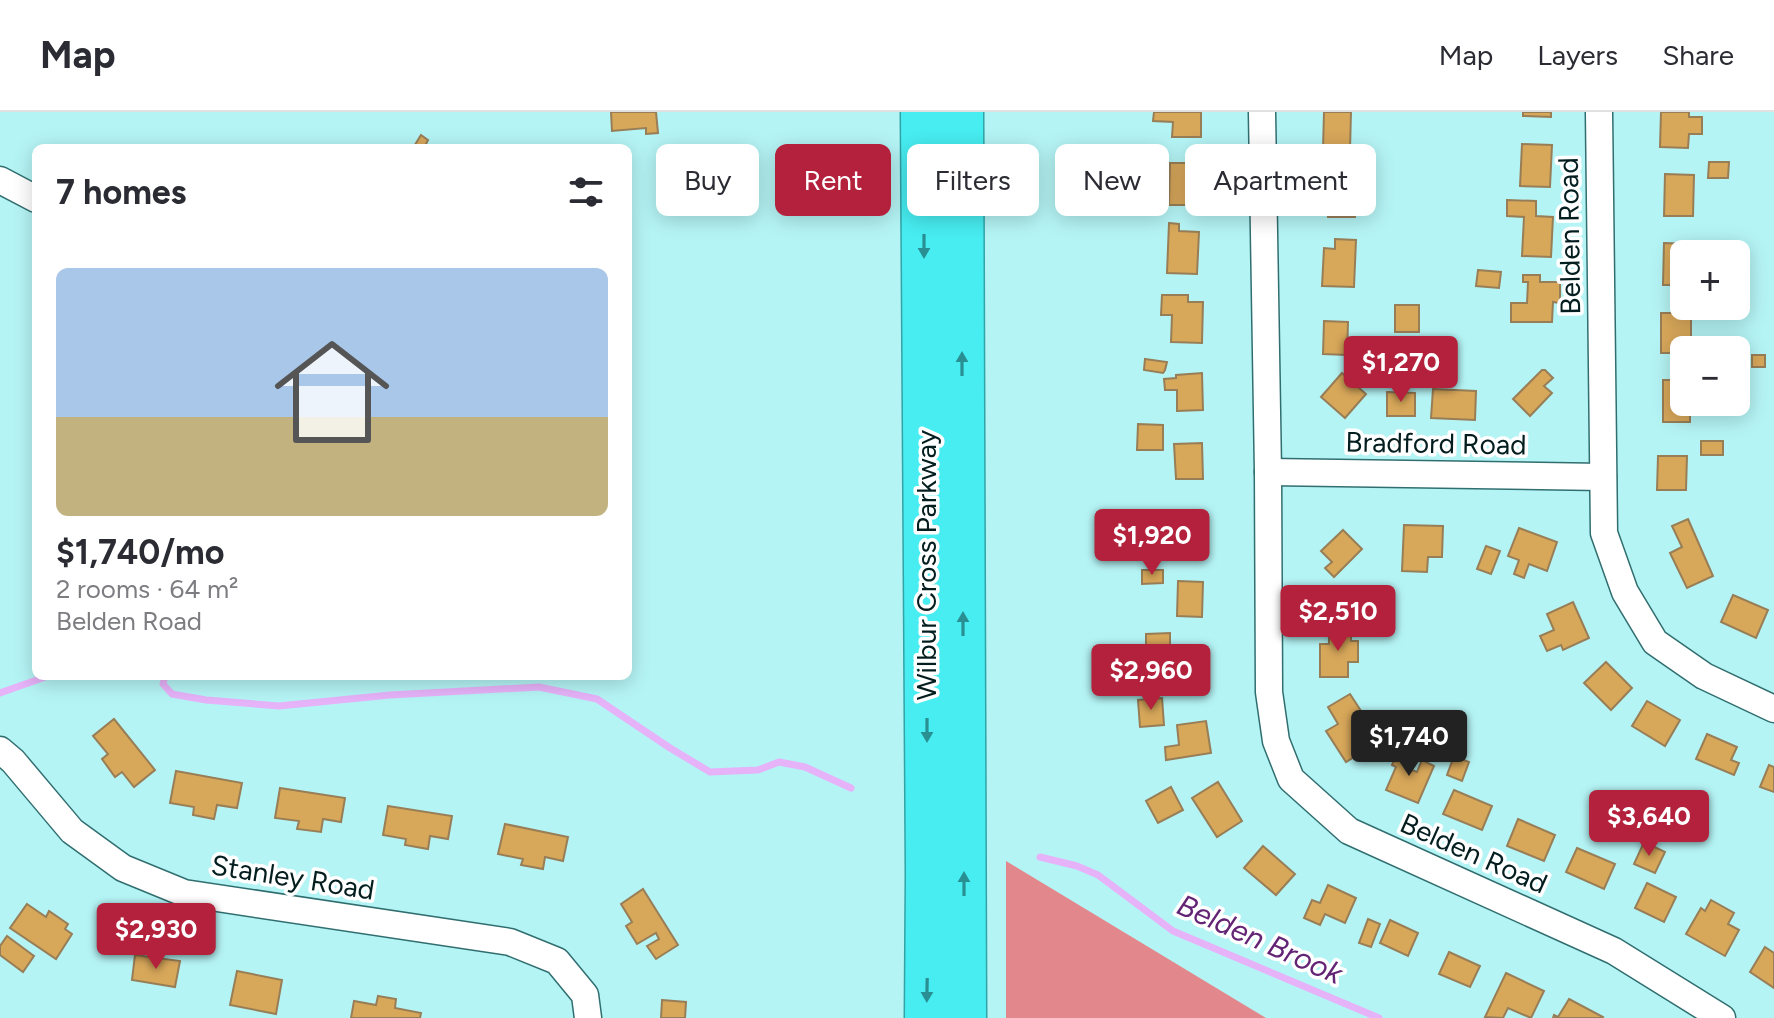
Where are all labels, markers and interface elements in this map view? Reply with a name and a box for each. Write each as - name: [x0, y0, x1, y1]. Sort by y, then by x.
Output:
- text: Map: [40, 32, 116, 78]
- text: Map: [1439, 38, 1493, 72]
- text: Layers: [1537, 38, 1618, 72]
- text: Share: [1662, 38, 1734, 72]
- chip: Buy: [656, 144, 759, 216]
- chip: Rent: [775, 144, 891, 216]
- chip: Filters: [907, 144, 1039, 216]
- chip: New: [1055, 144, 1169, 216]
- chip: Apartment: [1185, 144, 1376, 216]
- street label: Belden Road: [1551, 157, 1587, 315]
- icon: filters: [564, 170, 608, 214]
- text: 7 homes: [56, 172, 186, 213]
- one-way arrow: [917, 234, 930, 259]
- map controls: [1670, 240, 1750, 416]
- button: +: [1670, 240, 1750, 320]
- icon: home: [260, 320, 404, 464]
- pin: $1,270: [1336, 336, 1466, 404]
- button: −: [1670, 336, 1750, 416]
- text: $1,270: [1362, 346, 1440, 378]
- one-way arrow: [956, 351, 968, 376]
- street label: Bradford Road: [1345, 424, 1527, 462]
- street label: Wilbur Cross Parkway: [909, 429, 943, 700]
- pin: $1,920: [1087, 509, 1217, 577]
- text: $1,920: [1112, 519, 1192, 551]
- text: $1,740/mo: [56, 532, 224, 573]
- text: 2 rooms · 64 m²: [56, 573, 238, 605]
- pin: $2,510: [1273, 585, 1403, 653]
- text: $2,510: [1298, 595, 1378, 627]
- text: Belden Road: [56, 605, 202, 637]
- one-way arrow: [957, 611, 969, 636]
- pin: $2,960: [1086, 644, 1216, 712]
- text: $2,960: [1109, 654, 1193, 686]
- pin: $1,740: [1344, 710, 1474, 778]
- one-way arrow: [921, 718, 933, 743]
- text: $1,740: [1369, 720, 1449, 752]
- pin: $3,640: [1584, 790, 1714, 858]
- text: $3,640: [1607, 800, 1691, 832]
- street label: Belden Road: [1395, 805, 1553, 901]
- street label: Stanley Road: [209, 847, 377, 907]
- one-way arrow: [958, 871, 970, 896]
- water label: Belden Brook: [1171, 886, 1350, 993]
- pin: $2,930: [91, 903, 221, 971]
- text: $2,930: [115, 913, 197, 945]
- one-way arrow: [921, 978, 933, 1003]

